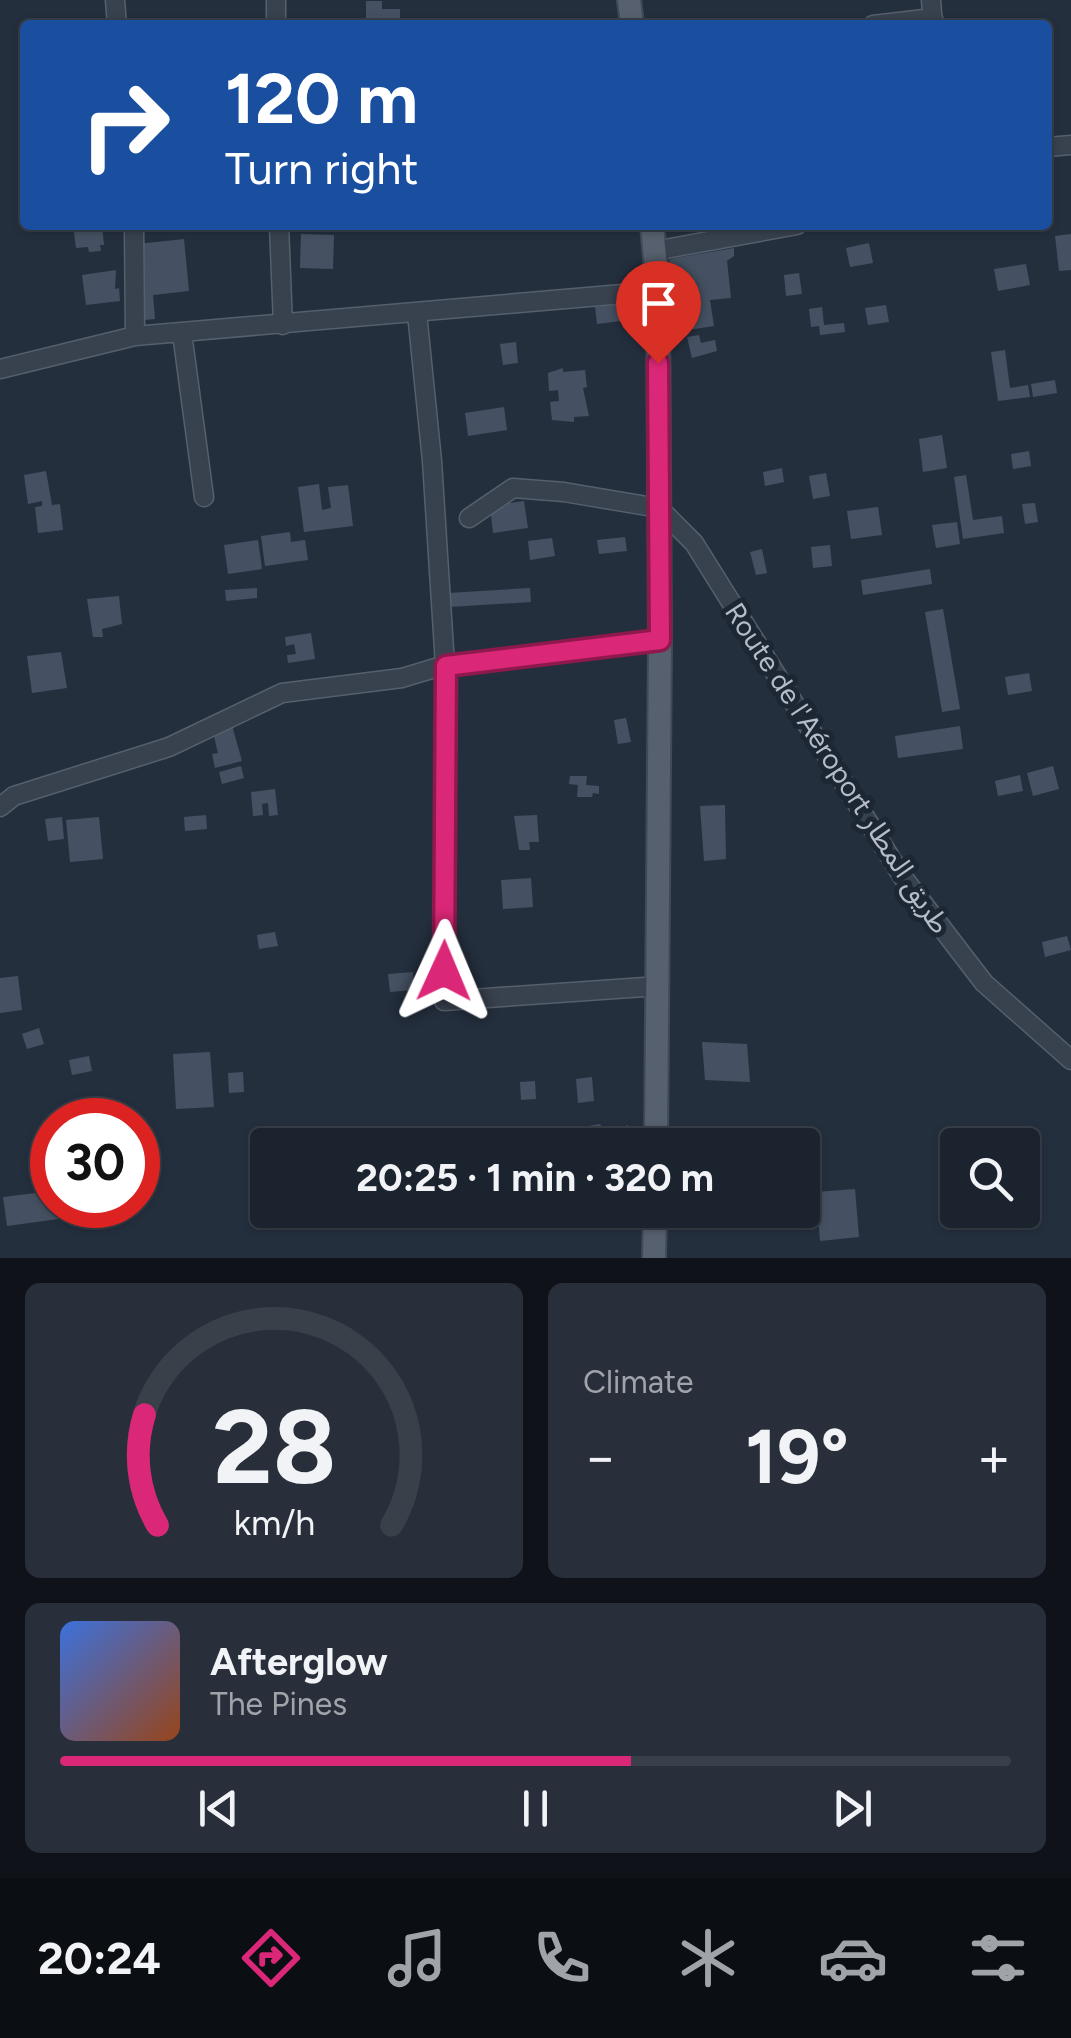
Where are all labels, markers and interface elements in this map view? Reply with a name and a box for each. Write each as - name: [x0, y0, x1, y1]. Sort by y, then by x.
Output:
- text: 120 m: [225, 56, 418, 141]
- icon: right: [60, 60, 190, 190]
- text: Turn right: [225, 141, 418, 195]
- pin: [616, 261, 701, 364]
- icon: arrive: [631, 276, 686, 331]
- street label: Route de l'Aéroport طريق المطار: [717, 596, 958, 940]
- position arrow: [392, 919, 496, 1023]
- speed limit sign: 30: [30, 1098, 160, 1228]
- map controls: [940, 1128, 1040, 1228]
- button: search: [940, 1128, 1040, 1228]
- text: 20:25 · 1 min · 320 m: [356, 1155, 714, 1201]
- text: Climate: [583, 1363, 694, 1401]
- text: 28: [212, 1384, 336, 1509]
- text: 19°: [745, 1412, 849, 1502]
- text: −: [583, 1424, 617, 1490]
- text: +: [977, 1424, 1011, 1490]
- text: km/h: [233, 1501, 315, 1544]
- text: Afterglow: [210, 1639, 388, 1685]
- text: The Pines: [210, 1685, 347, 1723]
- icon: previous: [191, 1781, 246, 1836]
- icon: pause: [508, 1781, 563, 1836]
- icon: next: [825, 1781, 880, 1836]
- icon: directions: [236, 1923, 306, 1993]
- icon: music: [382, 1923, 452, 1993]
- icon: phone: [527, 1923, 597, 1993]
- icon: climate: [673, 1923, 743, 1993]
- icon: car: [818, 1923, 888, 1993]
- icon: filters: [963, 1923, 1033, 1993]
- text: 20:24: [38, 1931, 161, 1985]

